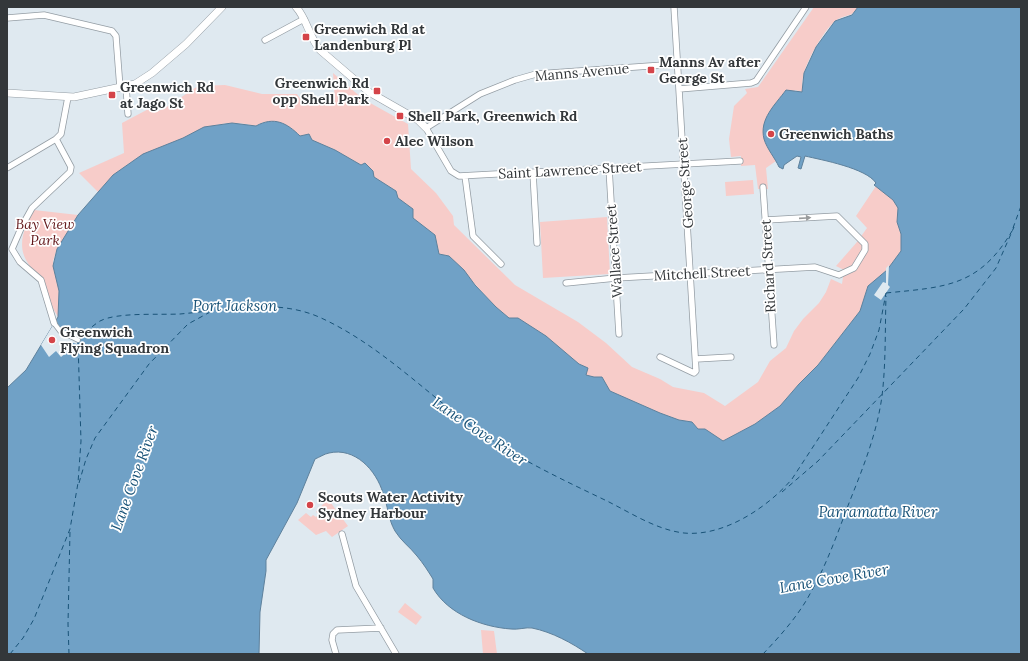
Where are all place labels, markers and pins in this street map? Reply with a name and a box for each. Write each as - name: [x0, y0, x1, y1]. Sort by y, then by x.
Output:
- place label: Greenwich Rd at Landenburg Pl: [314, 20, 425, 54]
- marker: Greenwich Rd at Landenburg Pl: [301, 32, 311, 42]
- place label: Manns Av after George St: [659, 53, 761, 87]
- marker: Manns Av after George St: [646, 65, 656, 75]
- place label: Greenwich Rd opp Shell Park: [273, 74, 370, 108]
- place label: Greenwich Rd at Jago St: [120, 78, 214, 112]
- marker: Greenwich Rd opp Shell Park: [372, 86, 382, 96]
- marker: Greenwich Rd at Jago St: [107, 90, 117, 100]
- place label: Shell Park, Greenwich Rd: [408, 107, 577, 125]
- marker: Shell Park, Greenwich Rd: [395, 111, 405, 121]
- place label: Greenwich Baths: [779, 125, 893, 143]
- marker: Greenwich Baths: [766, 129, 776, 139]
- place label: Alec Wilson: [395, 132, 474, 150]
- marker: Alec Wilson: [382, 136, 392, 146]
- place label: Greenwich Flying Squadron: [60, 323, 169, 357]
- marker: Greenwich Flying Squadron: [47, 335, 57, 345]
- place label: Scouts Water Activity Sydney Harbour: [318, 488, 463, 522]
- marker: Scouts Water Activity Sydney Harbour: [305, 500, 315, 510]

